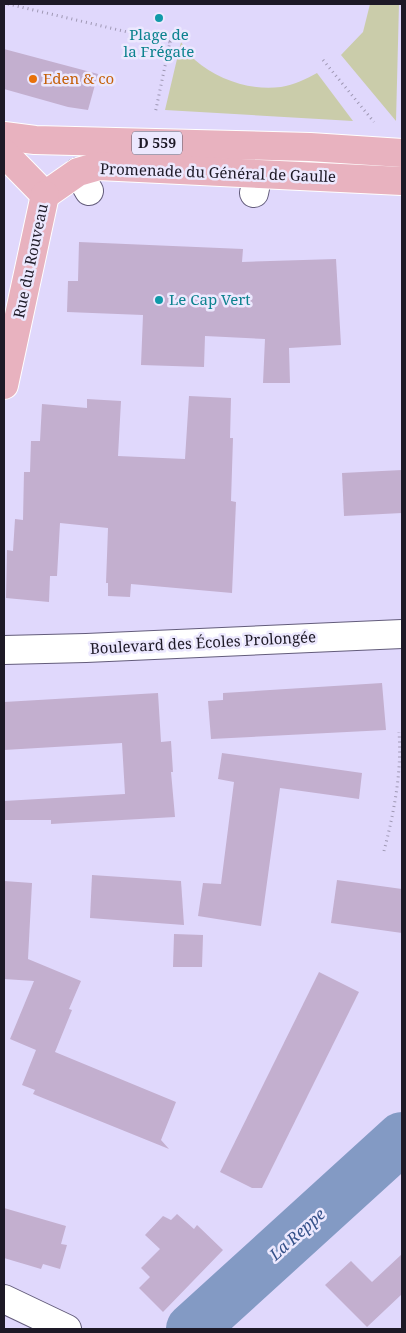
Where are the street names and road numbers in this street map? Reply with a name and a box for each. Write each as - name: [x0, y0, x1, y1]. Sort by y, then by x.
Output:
- road number: D 559: [132, 132, 182, 154]
- street label: Promenade du Général de Gaulle: [100, 158, 336, 186]
- street label: Rue du Rouveau: [8, 201, 52, 320]
- street label: Boulevard des Écoles Prolongée: [89, 626, 317, 658]

